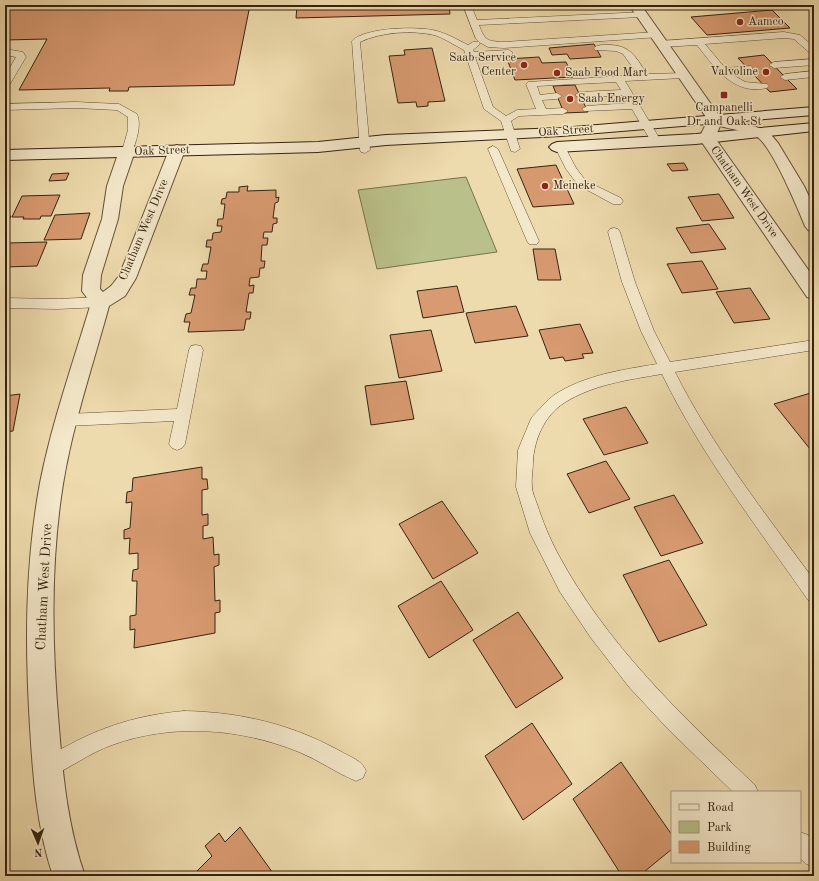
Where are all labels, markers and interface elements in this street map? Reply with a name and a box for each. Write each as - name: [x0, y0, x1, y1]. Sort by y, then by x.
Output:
- place label: Aamco: [748, 16, 784, 28]
- marker: Aamco: [735, 17, 745, 27]
- place label: Saab Service Center: [449, 52, 516, 78]
- marker: Saab Service Center: [519, 60, 529, 70]
- place label: Valvoline: [710, 66, 758, 78]
- place label: Saab Food Mart: [565, 67, 648, 79]
- marker: Valvoline: [761, 67, 771, 77]
- marker: Saab Food Mart: [552, 68, 562, 78]
- marker: Campanelli Dr and Oak St: [719, 90, 729, 100]
- place label: Saab Energy: [578, 93, 645, 105]
- marker: Saab Energy: [565, 94, 575, 104]
- place label: Campanelli Dr and Oak St: [686, 102, 762, 128]
- street label: Oak Street: [538, 123, 594, 139]
- street label: Oak Street: [134, 144, 190, 158]
- street label: Chatham West Drive: [708, 144, 780, 240]
- street label: Chatham West Drive: [117, 177, 171, 282]
- place label: Meineke: [553, 180, 596, 192]
- marker: Meineke: [540, 181, 550, 191]
- street label: Chatham West Drive: [34, 523, 54, 651]
- legend: [671, 791, 801, 863]
- text: Road: [707, 802, 734, 814]
- text: Park: [707, 822, 732, 834]
- north arrow: [18, 823, 58, 863]
- text: Building: [707, 842, 751, 854]
- text: N: [33, 846, 43, 857]

